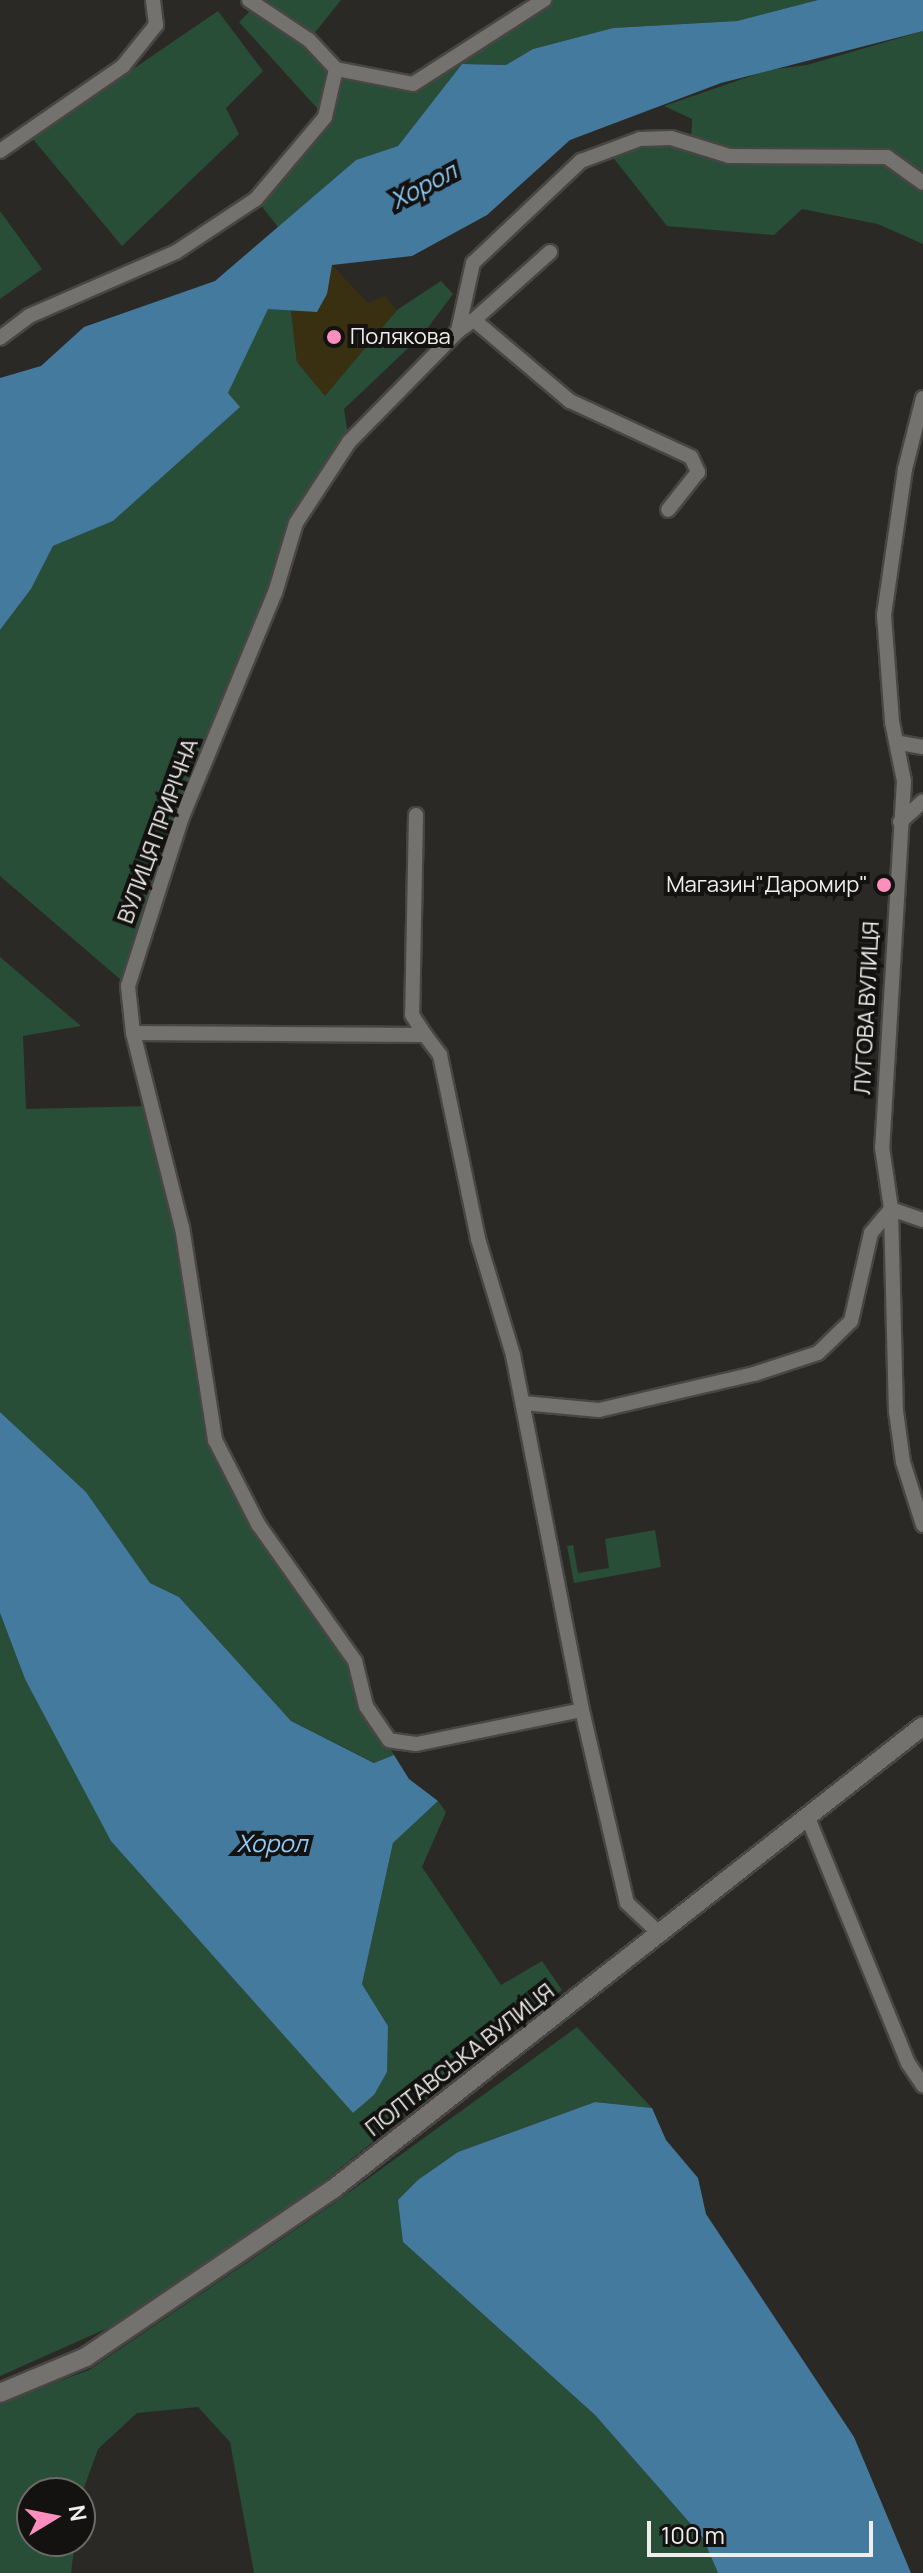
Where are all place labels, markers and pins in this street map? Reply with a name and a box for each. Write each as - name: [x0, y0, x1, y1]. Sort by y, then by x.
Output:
- place label: Полякова: [350, 324, 451, 350]
- marker: Полякова: [325, 328, 343, 346]
- place label: Магазин"Даромир": [666, 872, 868, 898]
- marker: Магазин"Даромир": [875, 876, 893, 894]

